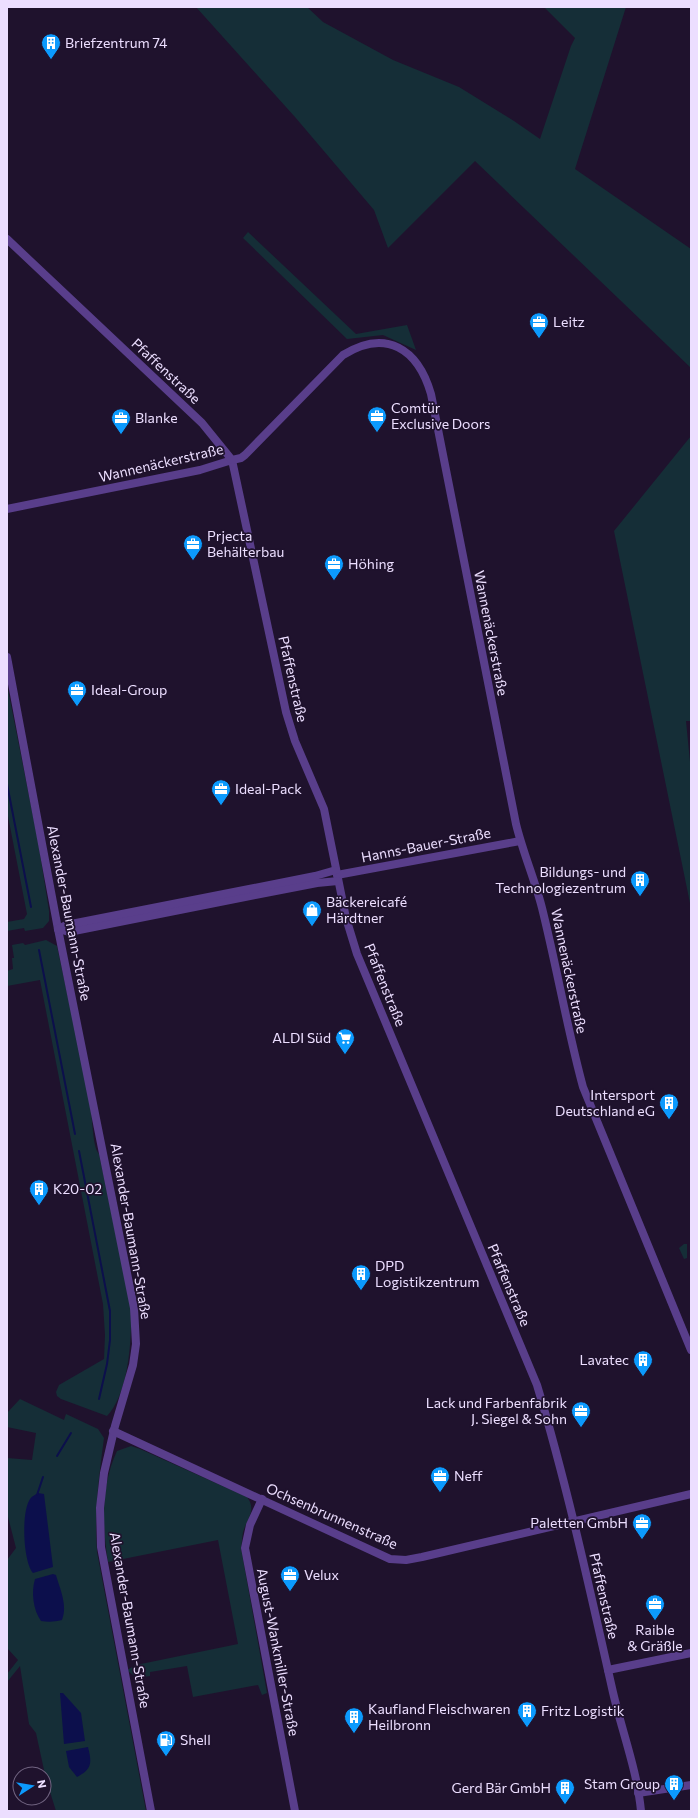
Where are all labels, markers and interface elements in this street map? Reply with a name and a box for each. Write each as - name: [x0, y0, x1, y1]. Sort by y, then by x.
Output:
- building icon: Briefzentrum 74: [40, 32, 62, 60]
- place label: Briefzentrum 74: [65, 34, 168, 51]
- office icon: Leitz: [528, 311, 550, 339]
- place label: Leitz: [553, 313, 585, 330]
- street label: Pfaffenstraße: [128, 334, 204, 407]
- place label: Comtür Exclusive Doors: [391, 399, 490, 432]
- office icon: Comtür Exclusive Doors: [366, 405, 388, 433]
- office icon: Blanke: [110, 407, 132, 435]
- place label: Blanke: [135, 409, 178, 426]
- street label: Wannenäckerstraße: [97, 440, 225, 485]
- place label: Prjecta Behälterbau: [207, 527, 284, 560]
- office icon: Prjecta Behälterbau: [182, 533, 204, 561]
- office icon: Höhing: [323, 553, 345, 581]
- place label: Höhing: [348, 555, 394, 572]
- street label: Wannenäckerstraße: [471, 569, 512, 697]
- street label: Pfaffenstraße: [275, 634, 312, 724]
- office icon: Ideal-Group: [66, 679, 88, 707]
- place label: Ideal-Group: [91, 681, 167, 698]
- office icon: Ideal-Pack: [210, 778, 232, 806]
- place label: Ideal-Pack: [235, 780, 302, 797]
- street label: Alexander-Baumann-Straße: [44, 824, 95, 1002]
- street label: Hanns-Bauer-Straße: [360, 824, 492, 865]
- place label: Bildungs- und Technologiezentrum: [495, 863, 626, 896]
- building icon: Bildungs- und Technologiezentrum: [629, 869, 651, 897]
- place label: Bäckereicafé Härdtner: [326, 893, 407, 926]
- shop icon: Bäckereicafé Härdtner: [301, 899, 323, 927]
- street label: Wannenäckerstraße: [548, 907, 591, 1035]
- street label: Pfaffenstraße: [361, 941, 410, 1029]
- supermarket icon: ALDI Süd: [334, 1027, 356, 1055]
- place label: ALDI Süd: [272, 1029, 331, 1046]
- place label: Intersport Deutschland eG: [555, 1086, 655, 1119]
- building icon: Intersport Deutschland eG: [658, 1092, 680, 1120]
- street label: Alexander-Baumann-Straße: [108, 1142, 155, 1320]
- building icon: K20-02: [28, 1178, 50, 1206]
- place label: K20-02: [53, 1180, 102, 1197]
- street label: Pfaffenstraße: [484, 1241, 534, 1329]
- place label: DPD Logistikzentrum: [375, 1257, 480, 1290]
- building icon: DPD Logistikzentrum: [350, 1263, 372, 1291]
- building icon: Lavatec: [632, 1349, 654, 1377]
- place label: Lavatec: [580, 1351, 629, 1368]
- place label: Lack und Farbenfabrik J. Siegel & Sohn: [426, 1394, 567, 1427]
- office icon: Lack und Farbenfabrik J. Siegel & Sohn: [570, 1400, 592, 1428]
- office icon: Neff: [429, 1465, 451, 1493]
- place label: Neff: [454, 1467, 483, 1484]
- street label: Ochsenbrunnenstraße: [264, 1479, 401, 1552]
- office icon: Paletten GmbH: [631, 1512, 653, 1540]
- place label: Paletten GmbH: [530, 1514, 628, 1531]
- street label: Alexander-Baumann-Straße: [107, 1531, 154, 1709]
- street label: Pfaffenstraße: [586, 1551, 623, 1641]
- office icon: Velux: [279, 1564, 301, 1592]
- street label: August-Wankmiller-Straße: [254, 1566, 303, 1737]
- place label: Velux: [304, 1566, 339, 1583]
- office icon: Raible & Gräßle: [644, 1593, 666, 1621]
- place label: Raible & Gräßle: [627, 1621, 683, 1654]
- place label: Kaufland Fleischwaren Heilbronn: [368, 1700, 511, 1733]
- building icon: Fritz Logistik: [516, 1700, 538, 1728]
- place label: Fritz Logistik: [541, 1702, 625, 1719]
- building icon: Kaufland Fleischwaren Heilbronn: [343, 1706, 365, 1734]
- fuel station icon: Shell: [155, 1729, 177, 1757]
- place label: Shell: [180, 1731, 211, 1748]
- north arrow: [12, 1766, 52, 1806]
- building icon: Stam Group: [663, 1773, 685, 1801]
- place label: Stam Group: [584, 1775, 660, 1792]
- building icon: Gerd Bär GmbH: [554, 1777, 576, 1805]
- text: N: [35, 1778, 49, 1789]
- place label: Gerd Bär GmbH: [451, 1779, 551, 1796]

